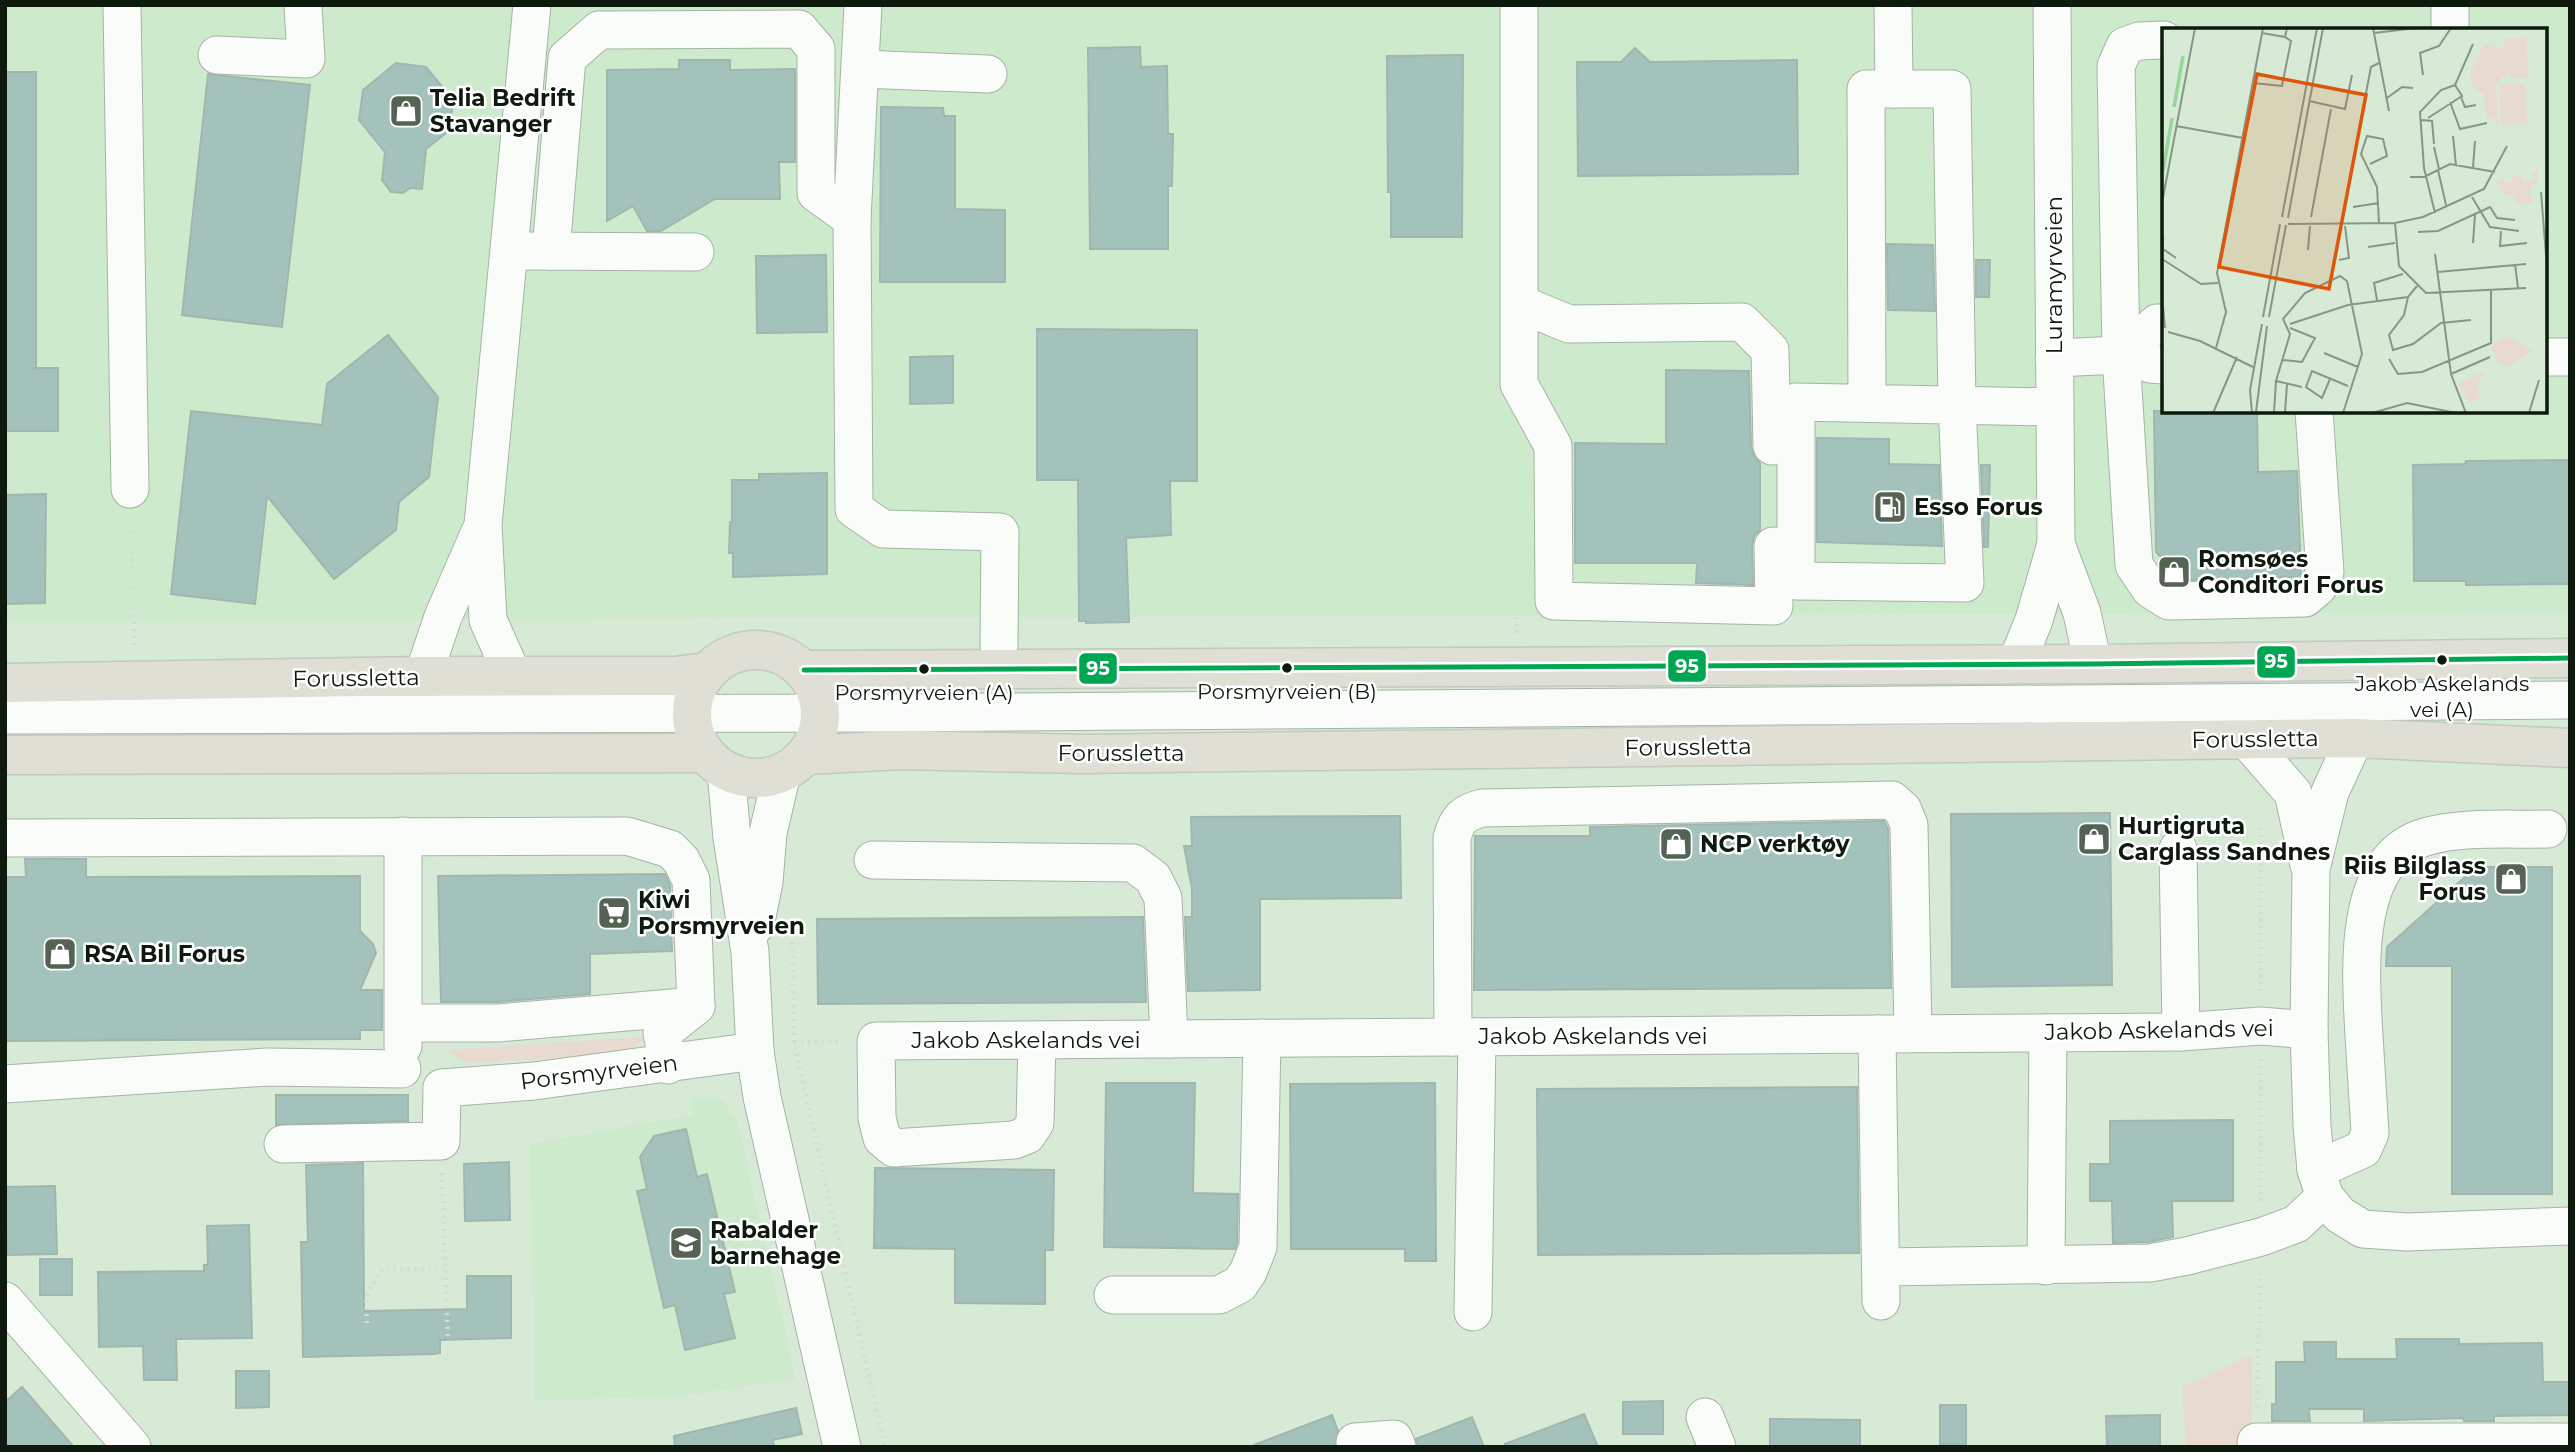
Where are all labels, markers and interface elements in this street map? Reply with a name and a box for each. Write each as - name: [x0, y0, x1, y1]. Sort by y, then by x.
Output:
- inset map: [2162, 28, 2547, 413]
- place label: Telia Bedrift Stavanger: [430, 84, 576, 138]
- shop icon: Telia Bedrift Stavanger: [387, 92, 425, 130]
- street label: Luramyrveien: [2040, 196, 2068, 354]
- fuel station icon: Esso Forus: [1871, 488, 1909, 526]
- place label: Esso Forus: [1914, 493, 2043, 521]
- place label: Romsøes Conditori Forus: [2198, 545, 2383, 599]
- shop icon: Romsøes Conditori Forus: [2155, 553, 2193, 591]
- line badge: 95: [2256, 645, 2296, 679]
- line badge: 95: [1667, 649, 1707, 683]
- text: 95: [2264, 650, 2288, 673]
- line badge: 95: [1078, 652, 1118, 685]
- marker: Jakob Askelands vei (A): [2435, 653, 2449, 667]
- text: 95: [1675, 655, 1699, 678]
- text: 95: [1086, 657, 1110, 680]
- marker: Porsmyrveien (B): [1280, 661, 1294, 675]
- marker: Porsmyrveien (A): [917, 662, 931, 676]
- street label: Forussletta: [292, 663, 420, 693]
- place label: Jakob Askelands vei (A): [2354, 671, 2529, 722]
- place label: Porsmyrveien (B): [1197, 679, 1377, 704]
- place label: Porsmyrveien (A): [834, 680, 1014, 705]
- street label: Forussletta: [2191, 724, 2319, 754]
- street label: Forussletta: [1624, 732, 1752, 762]
- street label: Forussletta: [1057, 739, 1185, 767]
- place label: Hurtigruta Carglass Sandnes: [2118, 812, 2330, 866]
- shop icon: Hurtigruta Carglass Sandnes: [2075, 820, 2113, 858]
- shop icon: NCP verktøy: [1657, 825, 1695, 863]
- place label: NCP verktøy: [1700, 830, 1850, 858]
- place label: Riis Bilglass Forus: [2343, 852, 2486, 906]
- shop icon: Riis Bilglass Forus: [2492, 860, 2530, 898]
- place label: Kiwi Porsmyrveien: [638, 886, 805, 940]
- supermarket icon: Kiwi Porsmyrveien: [595, 894, 633, 932]
- shop icon: RSA Bil Forus: [41, 935, 79, 973]
- place label: RSA Bil Forus: [84, 940, 245, 968]
- street label: Jakob Askelands vei: [2043, 1014, 2274, 1046]
- street label: Jakob Askelands vei: [1477, 1022, 1708, 1050]
- street label: Jakob Askelands vei: [910, 1026, 1141, 1054]
- street label: Porsmyrveien: [519, 1048, 679, 1096]
- place label: Rabalder barnehage: [710, 1216, 841, 1270]
- school or university icon: Rabalder barnehage: [667, 1224, 705, 1262]

